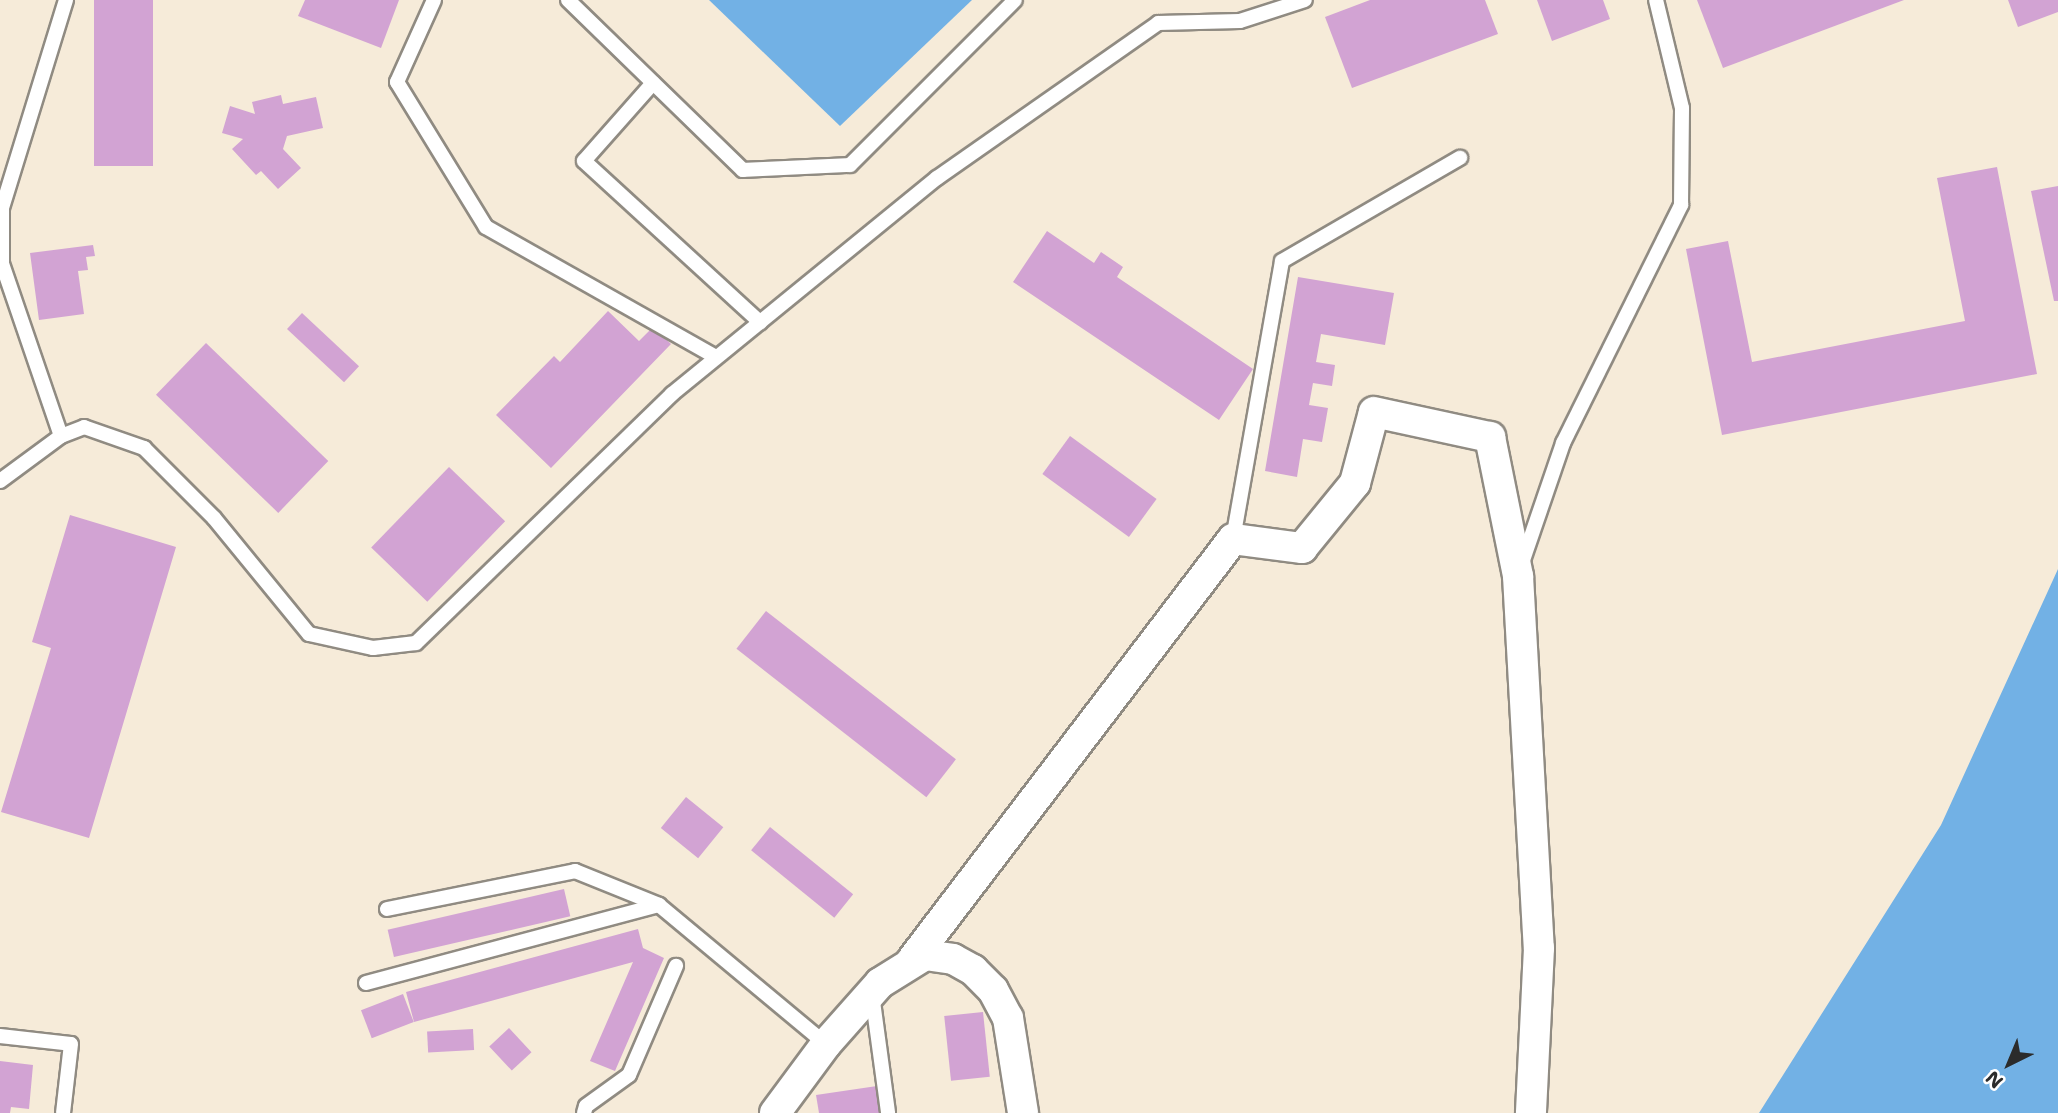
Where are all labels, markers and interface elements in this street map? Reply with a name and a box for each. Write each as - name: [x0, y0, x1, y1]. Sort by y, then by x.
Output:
- north arrow: [1974, 1029, 2044, 1099]
- text: N: [1980, 1065, 2008, 1094]

